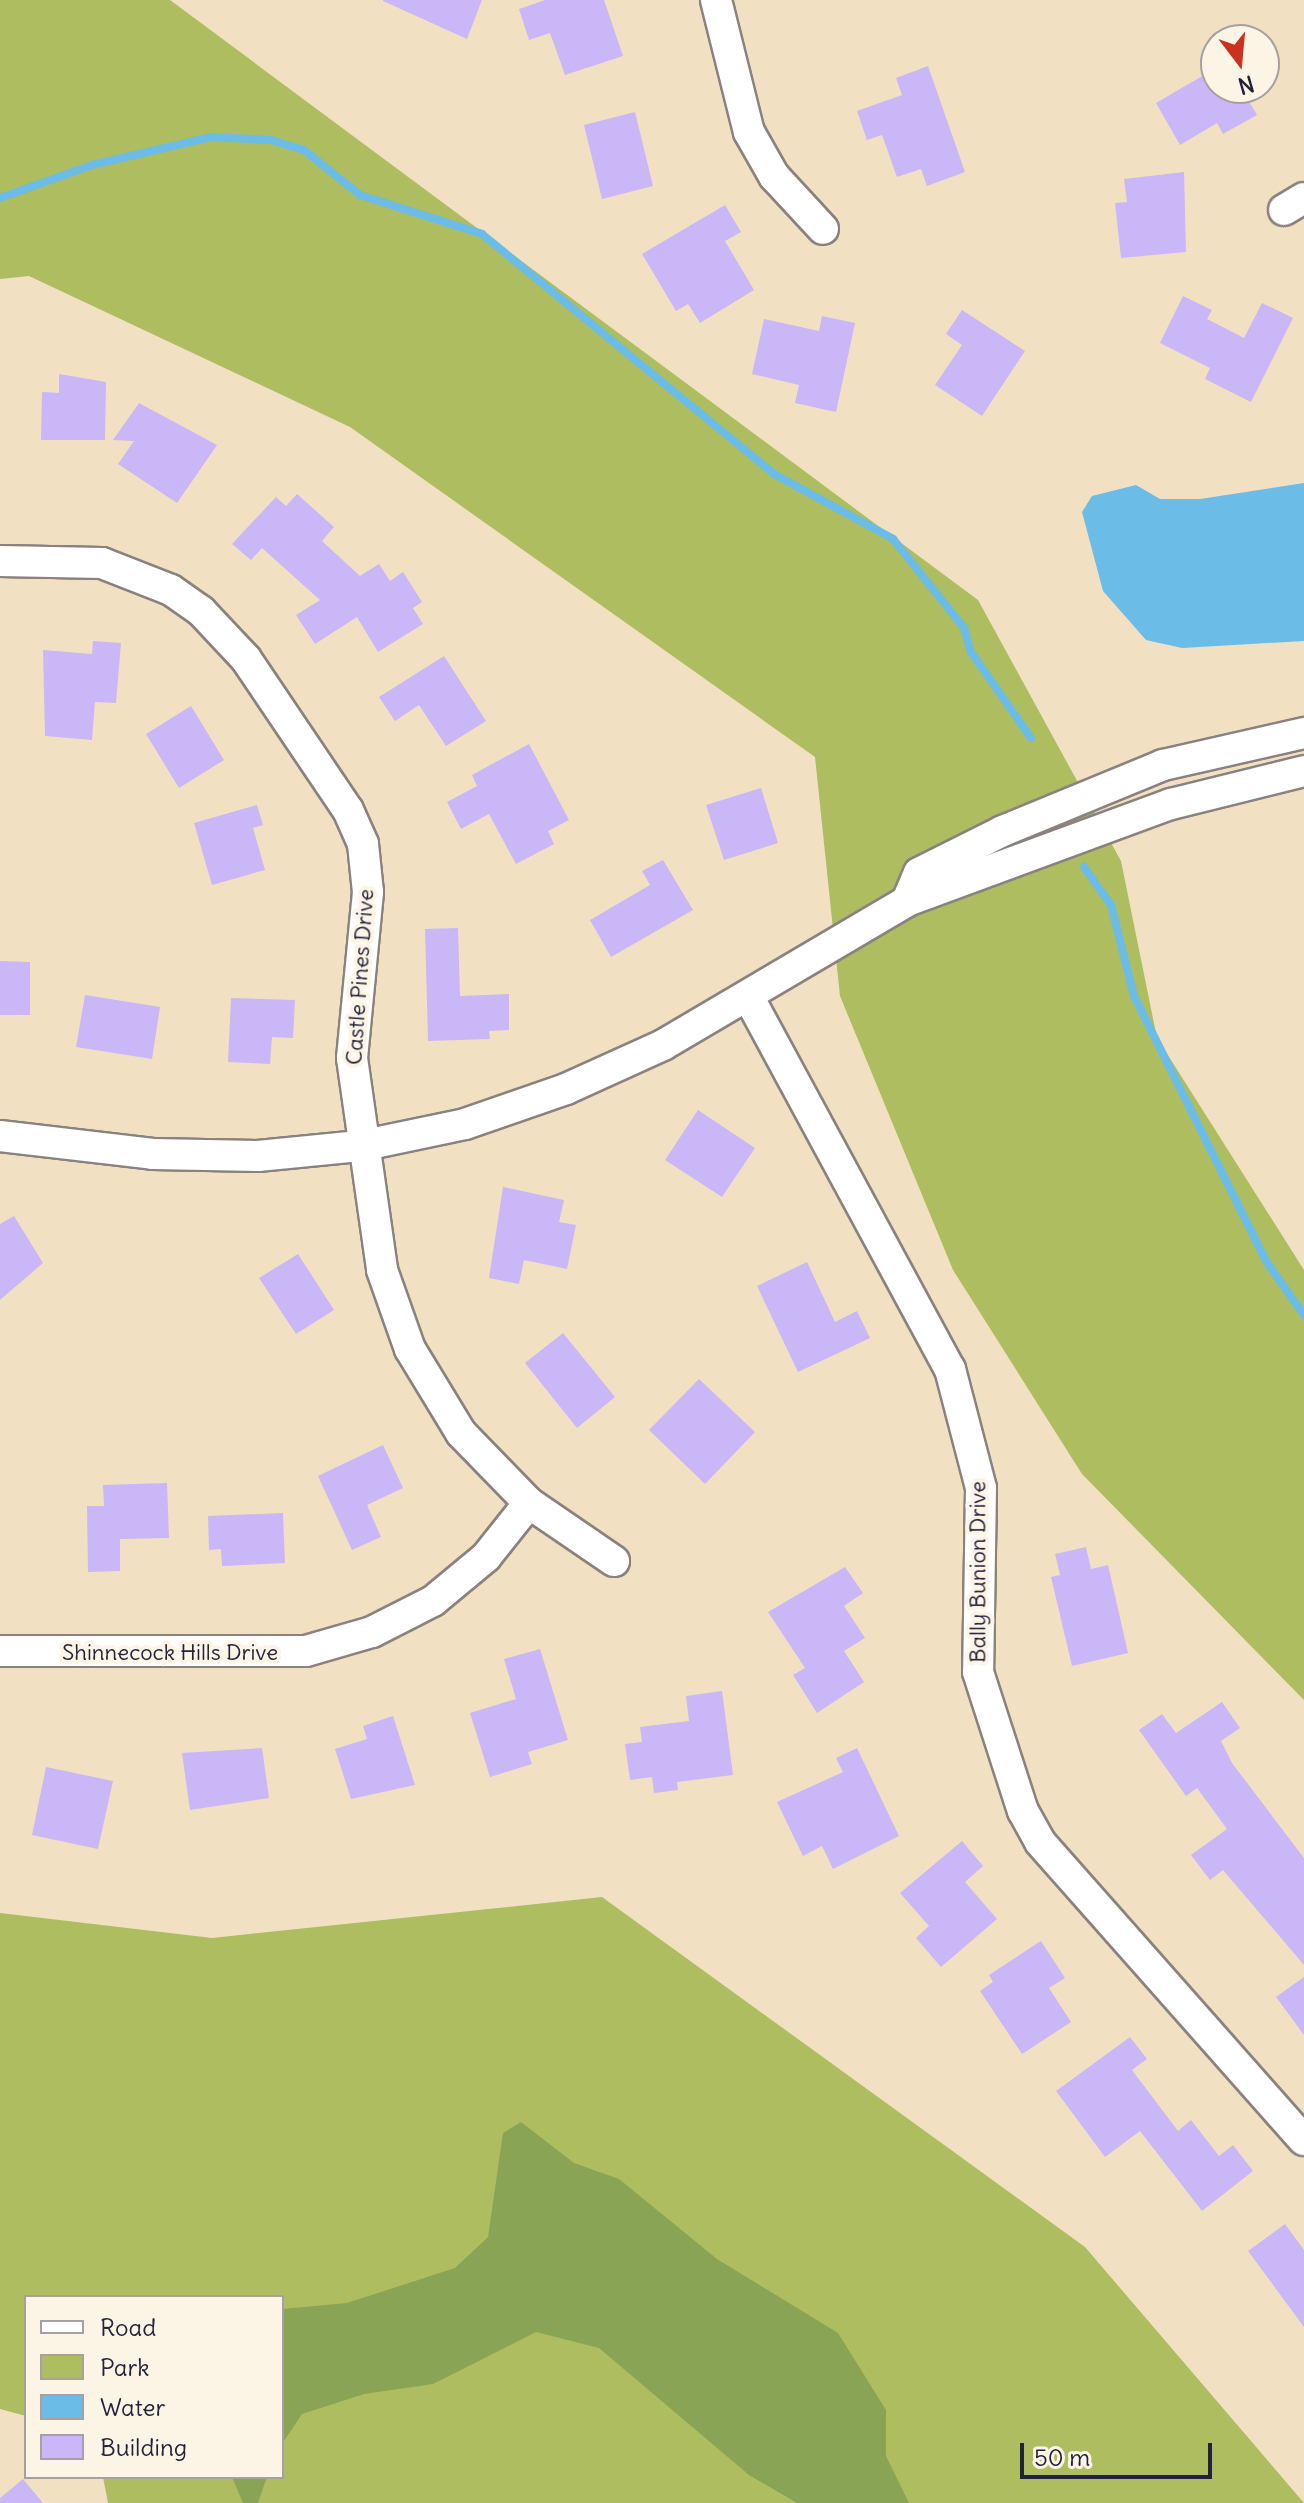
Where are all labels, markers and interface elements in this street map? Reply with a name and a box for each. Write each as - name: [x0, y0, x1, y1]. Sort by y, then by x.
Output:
- north arrow: [1200, 24, 1280, 104]
- text: N: [1235, 70, 1257, 101]
- street label: Castle Pines Drive: [341, 888, 379, 1066]
- street label: Bally Bunion Drive: [965, 1481, 991, 1663]
- street label: Shinnecock Hills Drive: [62, 1640, 278, 1666]
- legend: [24, 2295, 284, 2479]
- text: Road: [100, 2312, 156, 2342]
- text: Park: [100, 2352, 150, 2382]
- text: Water: [100, 2392, 165, 2422]
- scale bar: [1024, 2427, 1216, 2477]
- text: Building: [100, 2432, 187, 2462]
- text: 50 m: [1034, 2442, 1090, 2472]

